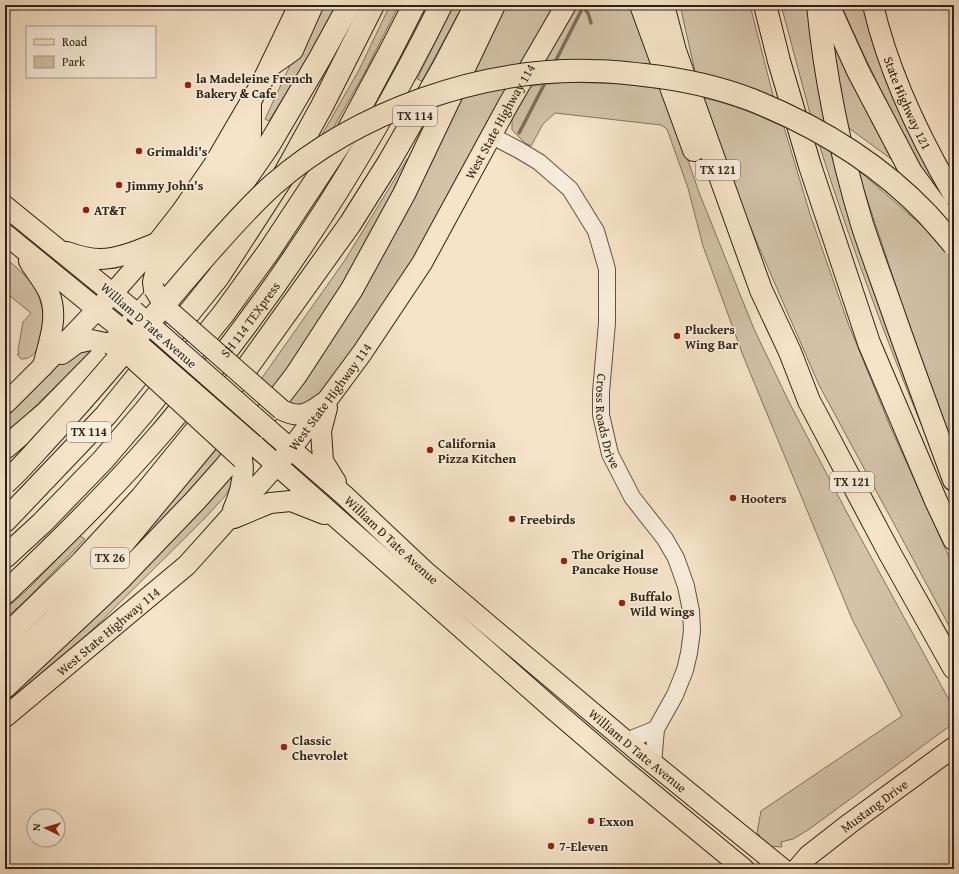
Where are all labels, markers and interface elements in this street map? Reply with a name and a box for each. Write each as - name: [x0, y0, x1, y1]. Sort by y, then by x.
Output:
- legend: [26, 26, 156, 78]
- text: Road: [62, 33, 88, 50]
- text: Park: [62, 53, 86, 70]
- street label: State Highway 121: [879, 54, 936, 153]
- street label: West State Highway 114: [460, 60, 540, 183]
- place label: la Madeleine French Bakery & Cafe: [196, 69, 313, 103]
- marker: la Madeleine French Bakery & Cafe: [183, 80, 193, 90]
- road number: TX 114: [393, 106, 437, 126]
- place label: Grimaldi's: [147, 142, 208, 161]
- marker: Grimaldi's: [134, 146, 144, 156]
- road number: TX 121: [696, 160, 740, 180]
- place label: Jimmy John's: [125, 176, 204, 195]
- marker: Jimmy John's: [114, 180, 124, 190]
- place label: AT&T: [94, 201, 126, 220]
- marker: AT&T: [81, 205, 91, 215]
- street label: William D Tate Avenue: [96, 278, 201, 373]
- street label: SH 114 TEXpress: [216, 278, 285, 361]
- place label: Pluckers Wing Bar: [685, 320, 738, 354]
- marker: Pluckers Wing Bar: [672, 331, 682, 341]
- street label: West State Highway 114: [284, 339, 376, 455]
- street label: Cross Roads Drive: [591, 373, 625, 472]
- road number: TX 114: [67, 422, 111, 442]
- place label: California Pizza Kitchen: [438, 434, 517, 468]
- marker: California Pizza Kitchen: [425, 445, 435, 455]
- road number: TX 121: [830, 472, 874, 492]
- place label: Hooters: [741, 489, 787, 508]
- street label: William D Tate Avenue: [340, 491, 443, 589]
- marker: Hooters: [728, 493, 738, 503]
- place label: Freebirds: [520, 510, 576, 529]
- marker: Freebirds: [507, 514, 517, 524]
- place label: The Original Pancake House: [572, 545, 658, 579]
- road number: TX 26: [91, 548, 129, 568]
- marker: The Original Pancake House: [559, 556, 569, 566]
- street label: West State Highway 114: [52, 583, 164, 680]
- place label: Buffalo Wild Wings: [630, 587, 695, 621]
- marker: Buffalo Wild Wings: [617, 598, 627, 608]
- street label: William D Tate Avenue: [584, 704, 691, 797]
- place label: Classic Chevrolet: [292, 731, 348, 765]
- marker: Classic Chevrolet: [279, 742, 289, 752]
- street label: Mustang Drive: [837, 775, 912, 837]
- north arrow: [26, 808, 66, 848]
- place label: Exxon: [599, 812, 634, 831]
- marker: Exxon: [586, 816, 596, 826]
- text: N: [28, 822, 44, 831]
- place label: 7-Eleven: [559, 837, 609, 856]
- marker: 7-Eleven: [546, 841, 556, 851]

